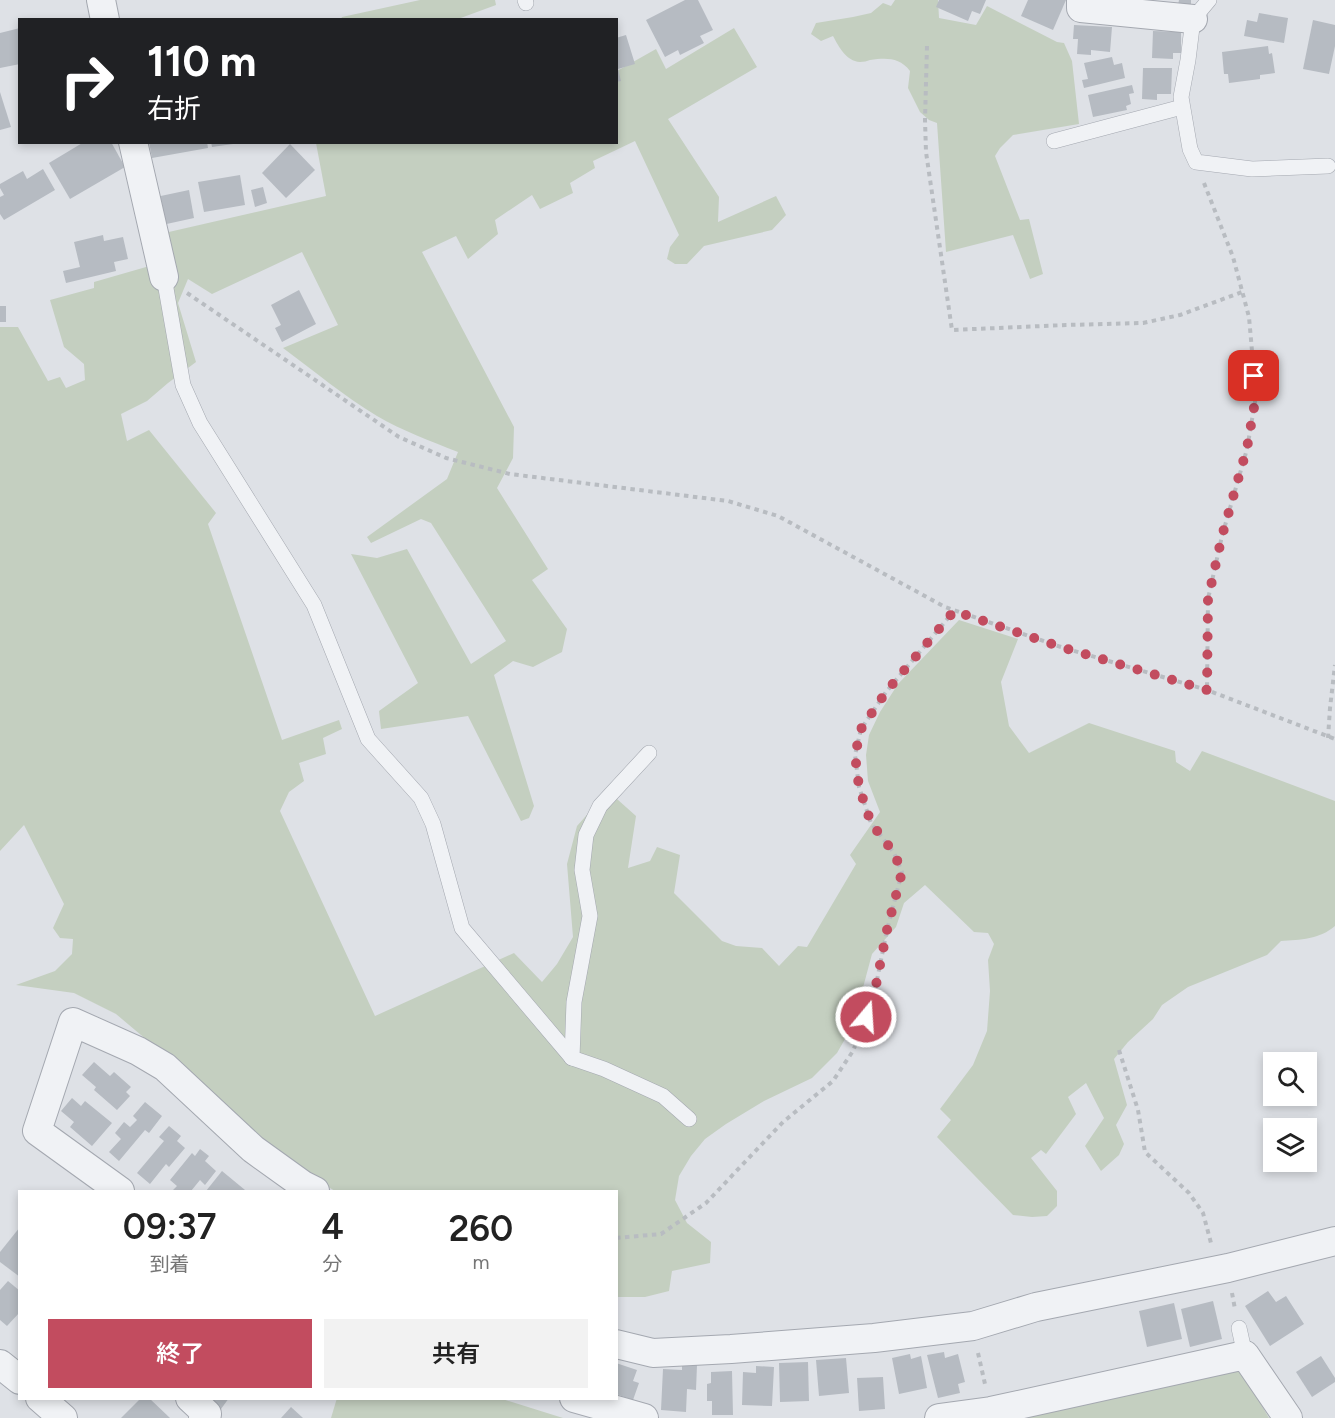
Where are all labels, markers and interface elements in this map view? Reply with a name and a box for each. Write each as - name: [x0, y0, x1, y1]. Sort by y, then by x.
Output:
- text: 110 m: [147, 36, 256, 87]
- icon: right: [48, 42, 126, 120]
- text: 右折: [147, 92, 201, 125]
- pin: [1228, 350, 1279, 401]
- icon: arrive: [1237, 359, 1270, 392]
- position arrow: [834, 985, 898, 1049]
- map controls: [1263, 1052, 1317, 1172]
- button: search: [1263, 1052, 1317, 1106]
- button: layers: [1263, 1118, 1317, 1172]
- text: 09:37: [123, 1205, 216, 1248]
- text: 4: [321, 1205, 344, 1248]
- text: 260: [449, 1207, 513, 1250]
- text: m: [472, 1250, 489, 1274]
- text: 到着: [150, 1252, 190, 1276]
- text: 分: [323, 1252, 343, 1276]
- button: 終了: [48, 1319, 312, 1388]
- button: 共有: [324, 1319, 588, 1388]

